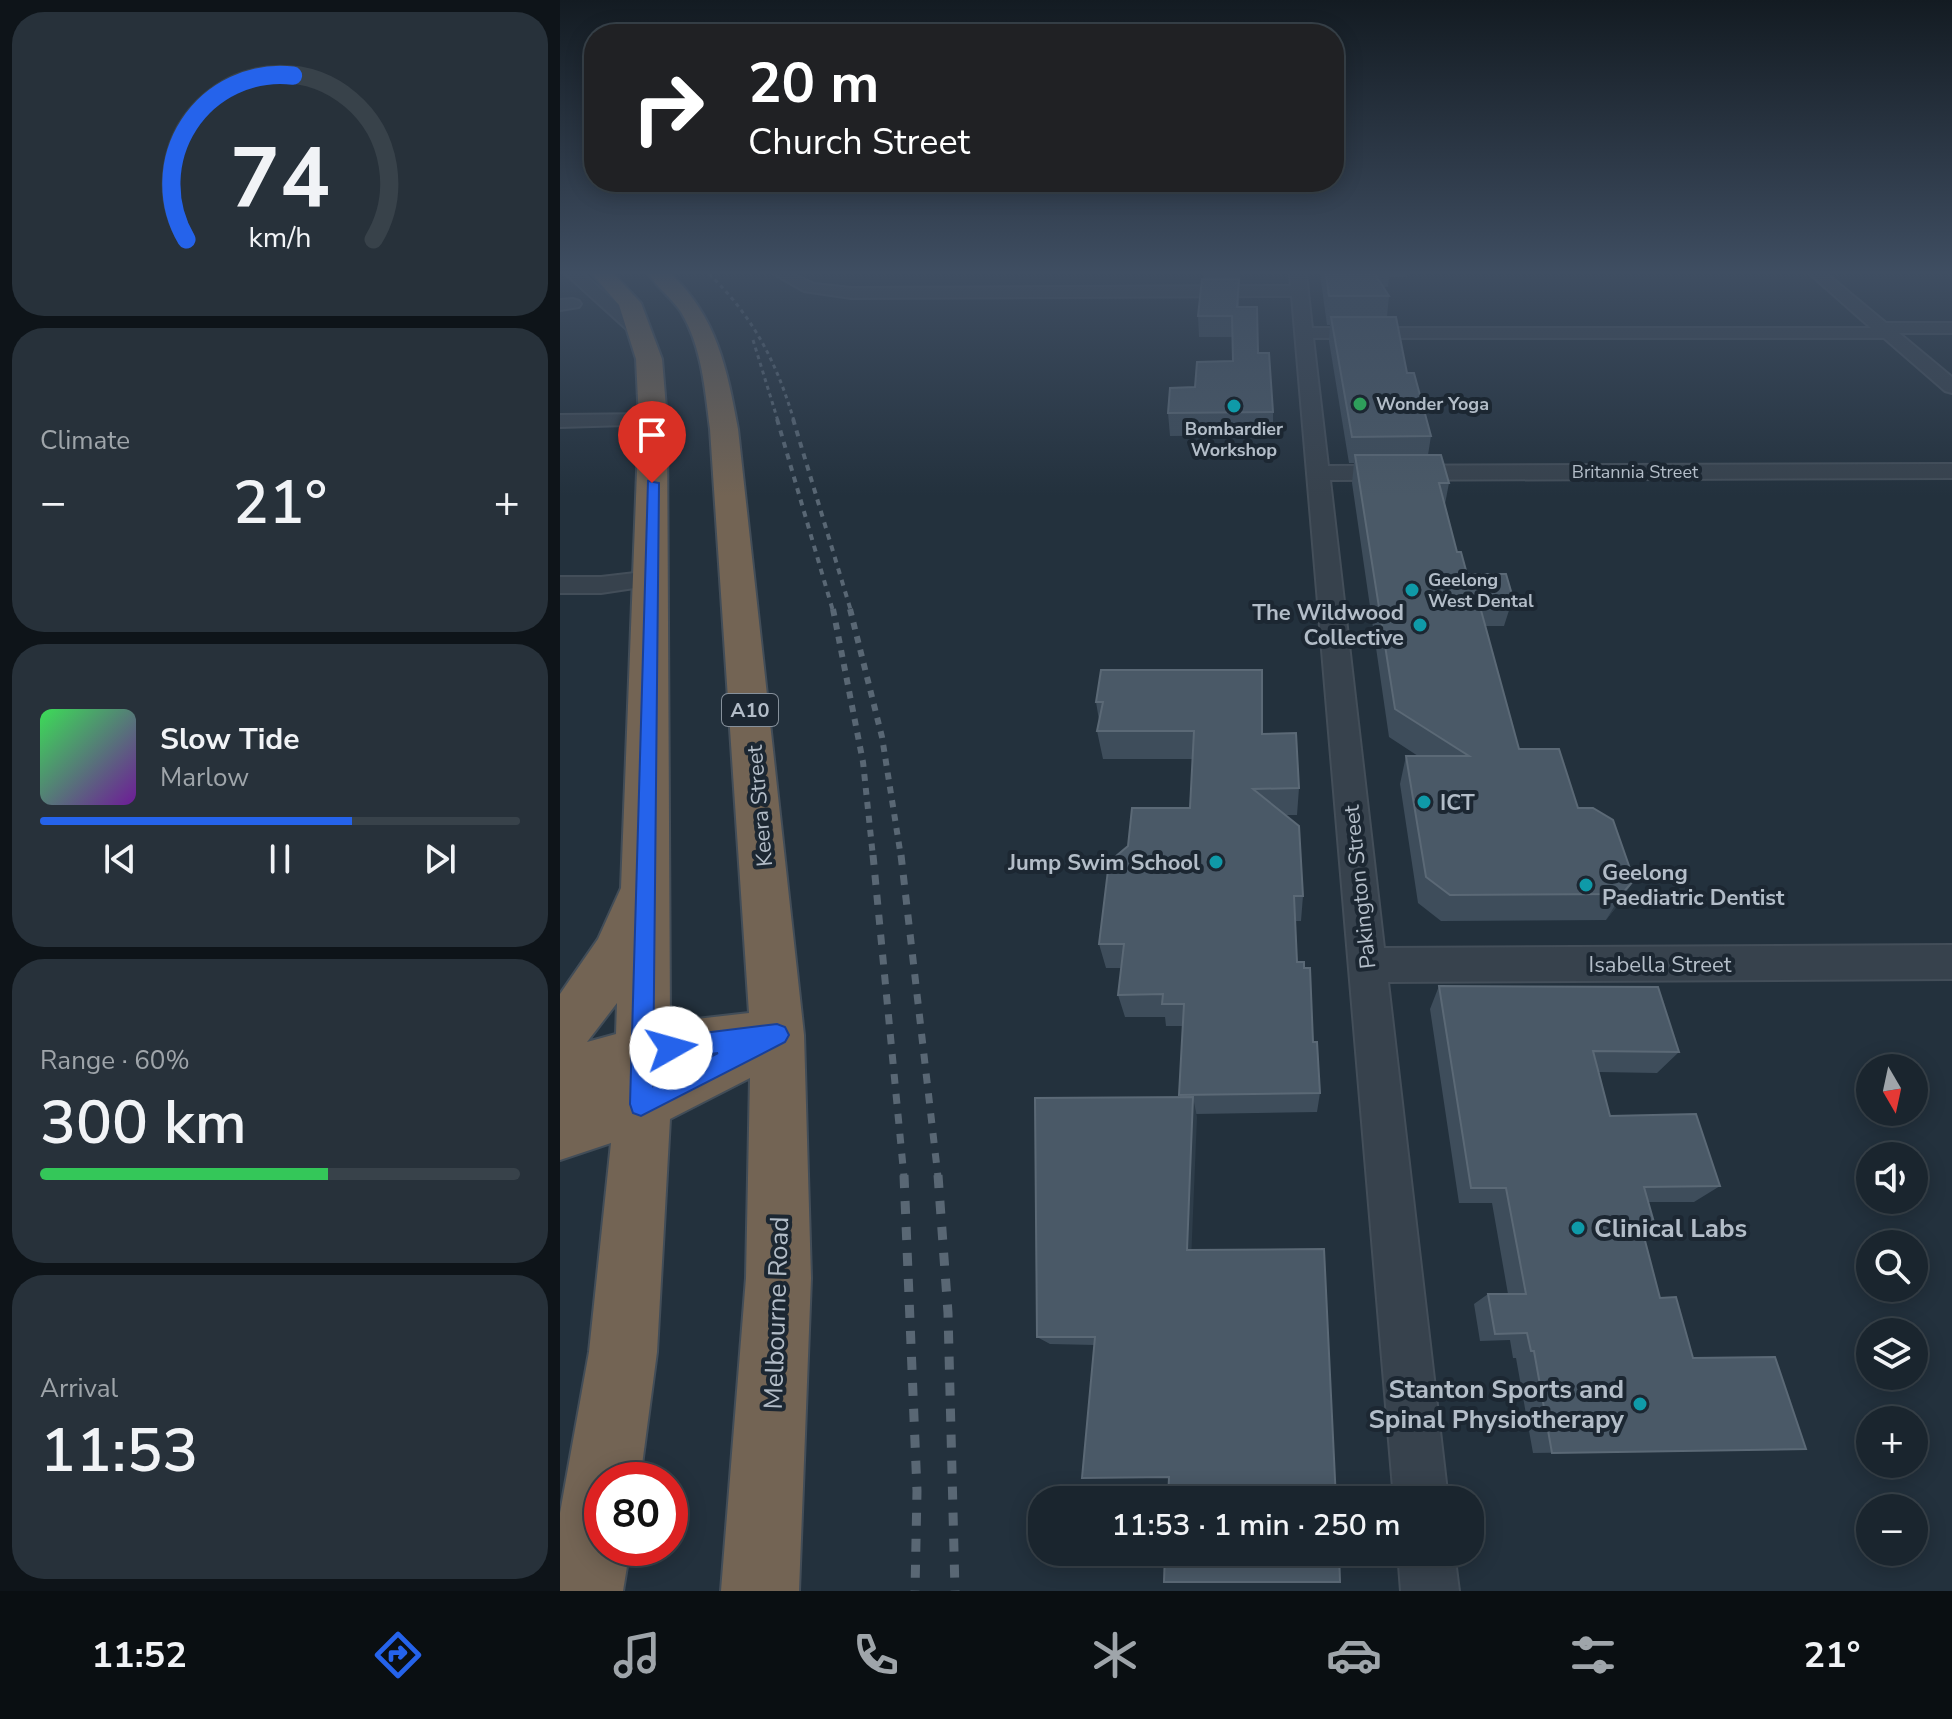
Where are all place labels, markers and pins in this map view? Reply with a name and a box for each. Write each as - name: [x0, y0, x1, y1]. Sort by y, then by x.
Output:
- place label: Wonder Yoga: [1376, 392, 1489, 416]
- marker: Wonder Yoga: [1351, 395, 1369, 413]
- marker: Bombardier Workshop: [1225, 397, 1243, 415]
- pin: [618, 401, 686, 483]
- place label: Bombardier Workshop: [1185, 417, 1283, 462]
- place label: Geelong West Dental: [1428, 568, 1534, 613]
- marker: Geelong West Dental: [1403, 581, 1421, 599]
- place label: The Wildwood Collective: [1252, 598, 1404, 653]
- marker: The Wildwood Collective: [1411, 616, 1429, 634]
- place label: ICT: [1440, 788, 1475, 818]
- marker: ICT: [1415, 793, 1433, 811]
- place label: Jump Swim School: [1007, 848, 1200, 878]
- marker: Jump Swim School: [1207, 853, 1225, 871]
- place label: Geelong Paediatric Dentist: [1602, 858, 1785, 913]
- marker: Geelong Paediatric Dentist: [1577, 876, 1595, 894]
- place label: Clinical Labs: [1594, 1211, 1747, 1246]
- marker: Clinical Labs: [1569, 1219, 1587, 1237]
- place label: Stanton Sports and Spinal Physiotherapy: [1368, 1372, 1624, 1437]
- marker: Stanton Sports and Spinal Physiotherapy: [1631, 1395, 1649, 1413]

